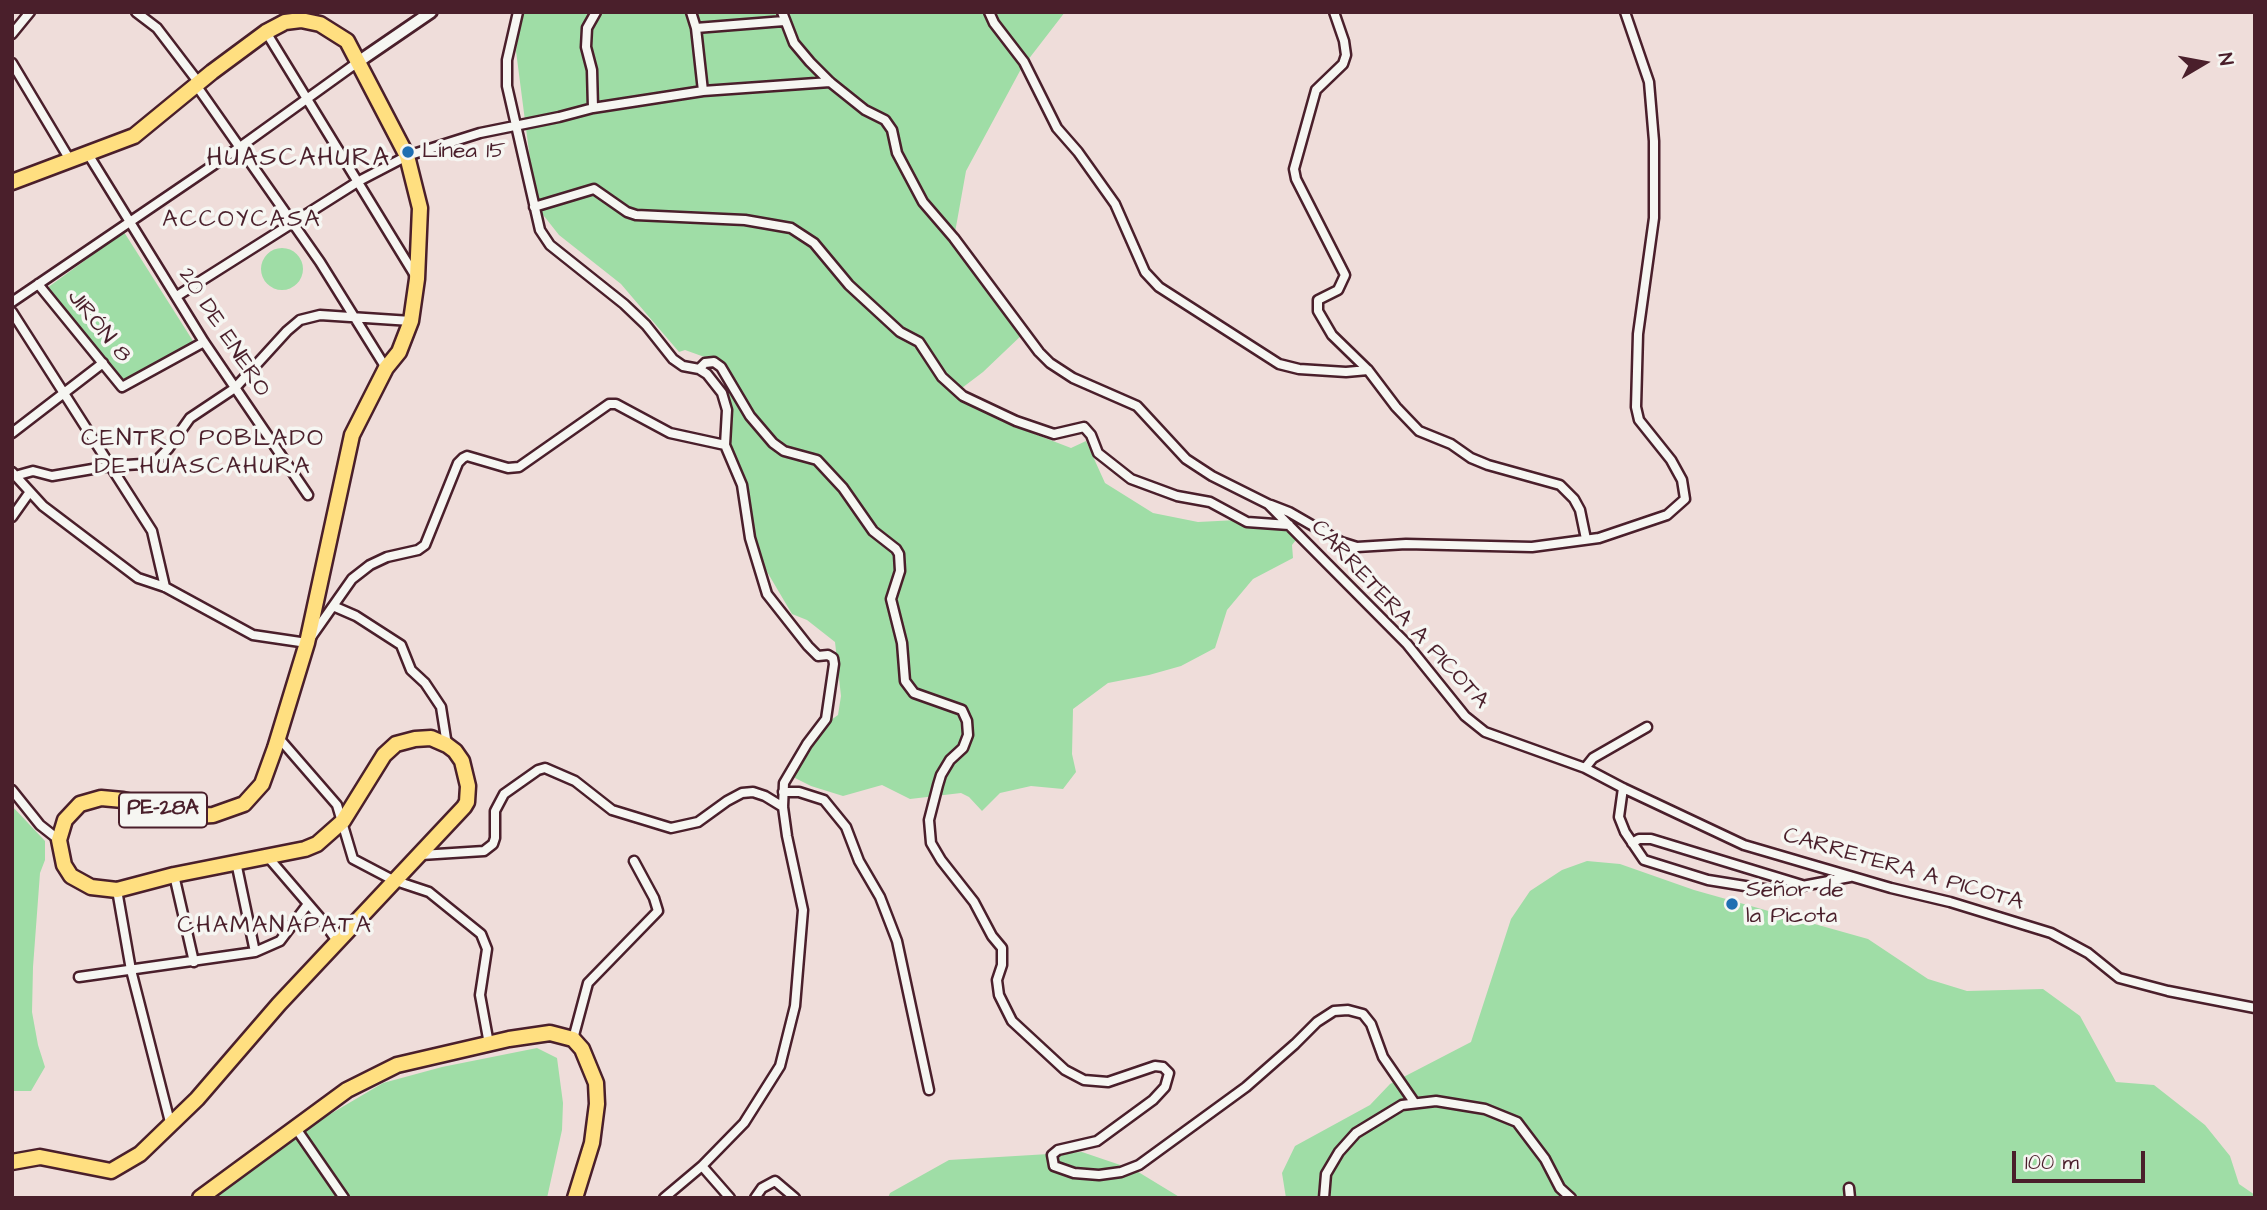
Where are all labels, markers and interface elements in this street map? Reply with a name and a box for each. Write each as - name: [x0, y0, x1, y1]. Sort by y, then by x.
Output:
- north arrow: [2169, 28, 2239, 98]
- text: N: [2211, 51, 2240, 67]
- place label: Línea 15: [422, 138, 505, 166]
- district label: HUASCAHURA: [208, 144, 390, 176]
- marker: Línea 15: [400, 144, 416, 160]
- district label: ACCOYCASA: [163, 207, 321, 235]
- street label: 20 DE ENERO: [171, 263, 275, 403]
- street label: JIRÓN 8: [60, 285, 136, 369]
- district label: CENTRO POBLADO DE HUASCAHURA: [83, 426, 323, 482]
- street label: CARRETERA A PICOTA: [1304, 515, 1494, 715]
- road number: PE-28A: [119, 792, 207, 828]
- street label: CARRETERA A PICOTA: [1780, 822, 2026, 918]
- place label: Señor de la Picota: [1746, 877, 1844, 931]
- marker: Señor de la Picota: [1724, 896, 1740, 912]
- district label: CHAMANAPATA: [179, 913, 371, 941]
- scale bar: [2015, 1136, 2148, 1180]
- text: 100 m: [2025, 1148, 2079, 1177]

